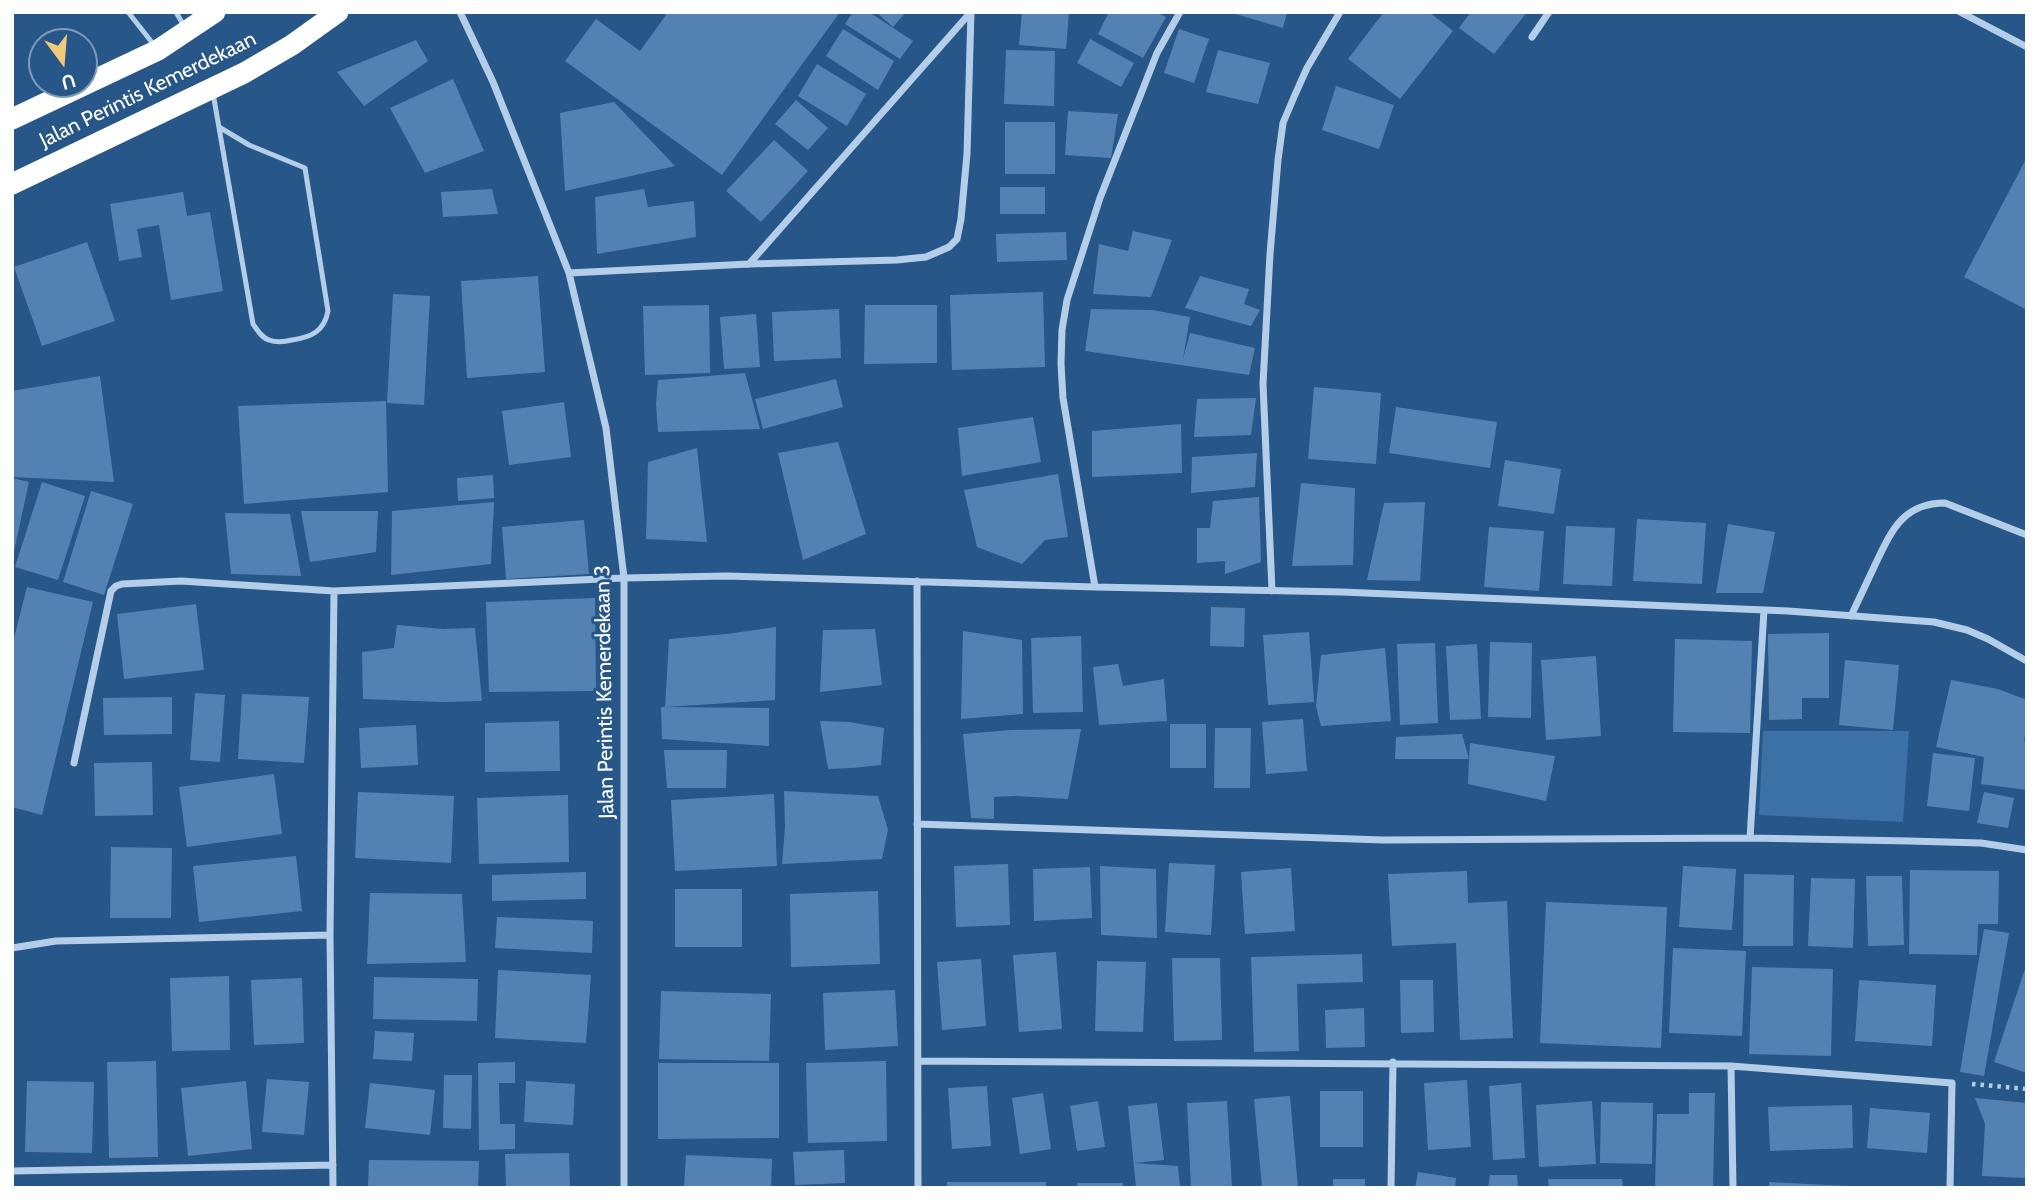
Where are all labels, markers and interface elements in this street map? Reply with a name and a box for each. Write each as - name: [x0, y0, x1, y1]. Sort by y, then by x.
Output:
- street label: Jalan Perintis Kemerdekaan: [36, 27, 260, 153]
- north arrow: [28, 28, 98, 98]
- text: U: [59, 69, 78, 95]
- street label: Jalan Perintis Kemerdekaan 3: [590, 565, 620, 819]

